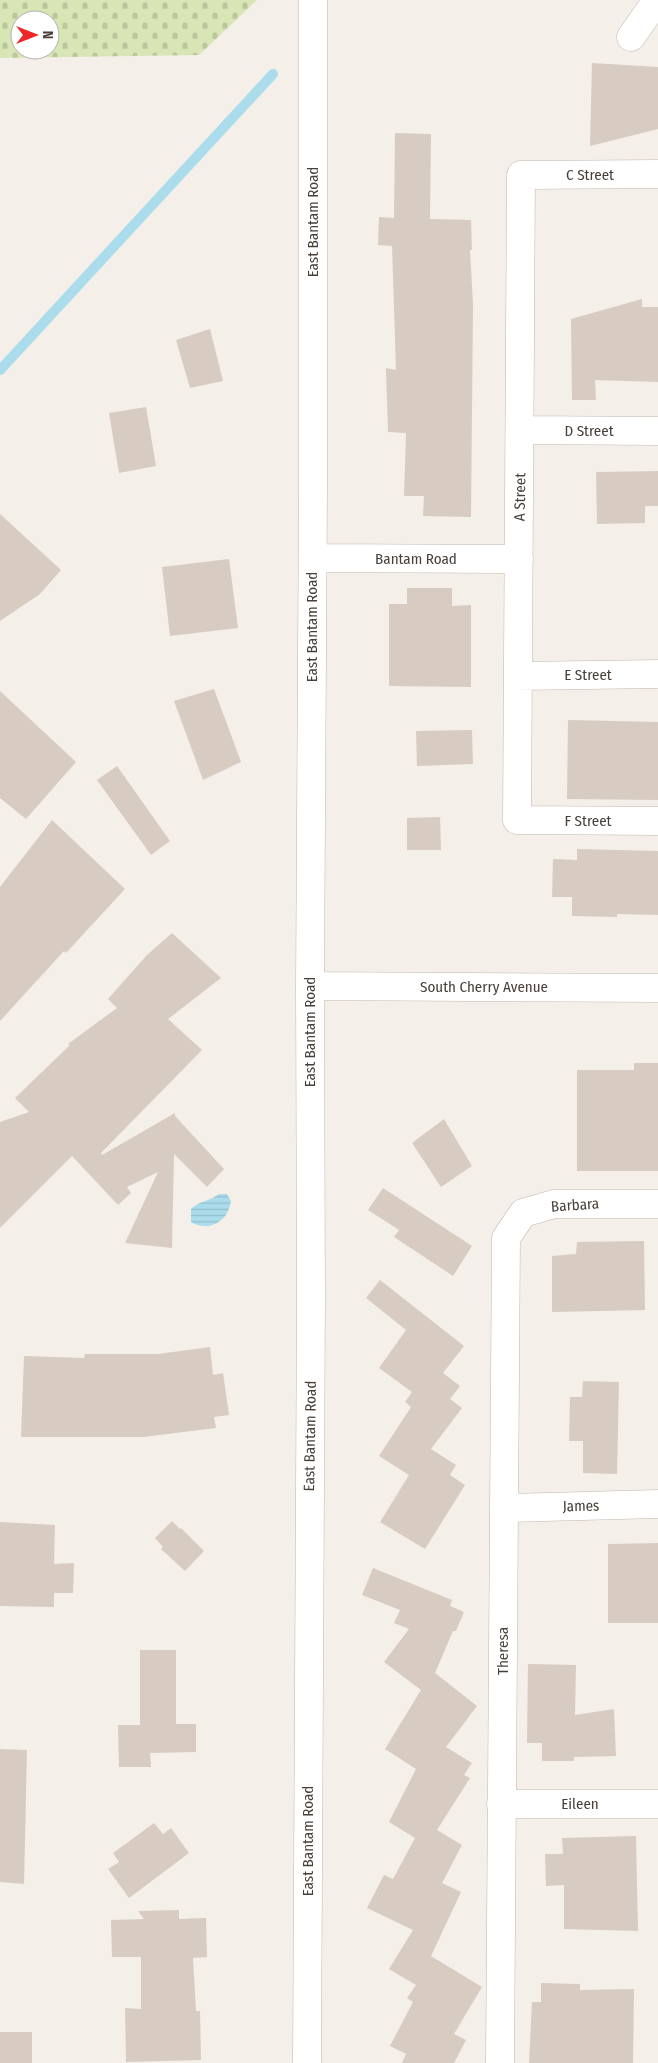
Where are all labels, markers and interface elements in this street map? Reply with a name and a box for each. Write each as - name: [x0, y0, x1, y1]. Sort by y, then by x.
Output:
- north arrow: [10, 10, 60, 60]
- text: N: [39, 31, 56, 39]
- street label: C Street: [566, 166, 614, 184]
- street label: East Bantam Road: [304, 167, 322, 277]
- street label: D Street: [564, 422, 614, 440]
- street label: A Street: [511, 473, 529, 521]
- street label: Bantam Road: [375, 550, 457, 568]
- street label: East Bantam Road: [303, 572, 321, 682]
- street label: E Street: [564, 666, 612, 684]
- street label: F Street: [565, 812, 612, 830]
- street label: East Bantam Road: [301, 977, 319, 1087]
- street label: South Cherry Avenue: [420, 978, 548, 996]
- street label: Barbara: [550, 1194, 600, 1216]
- street label: East Bantam Road: [300, 1380, 320, 1492]
- street label: James: [562, 1497, 600, 1515]
- street label: Theresa: [494, 1627, 512, 1675]
- street label: East Bantam Road: [299, 1786, 317, 1896]
- street label: Eileen: [561, 1795, 599, 1813]

